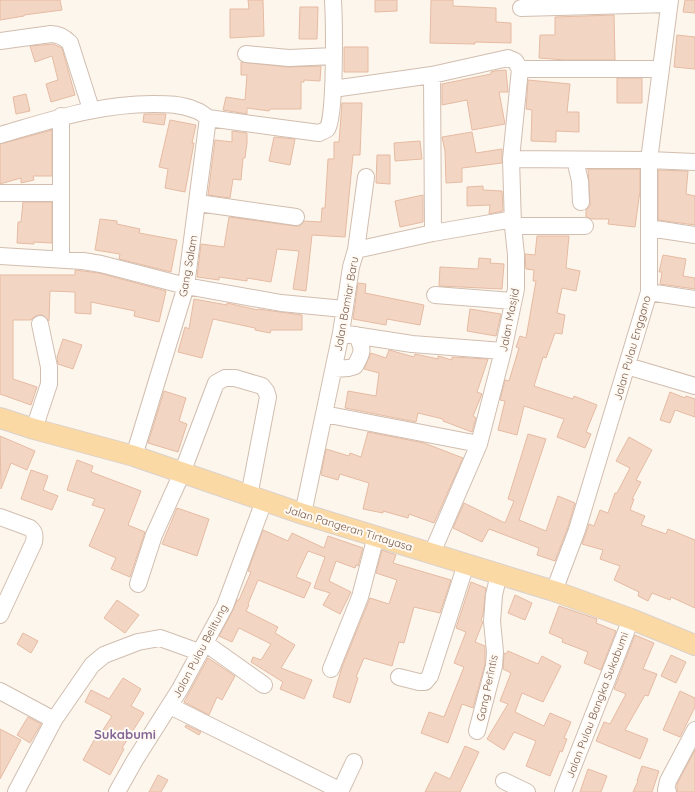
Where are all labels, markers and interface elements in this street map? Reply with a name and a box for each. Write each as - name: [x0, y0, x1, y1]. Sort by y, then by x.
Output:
- street label: Gang Salam: [176, 234, 200, 298]
- street label: Jalan Bamiar Baru: [331, 256, 361, 352]
- street label: Jalan Masjid: [496, 287, 522, 353]
- street label: Jalan Pulau Enggano: [610, 294, 654, 402]
- street label: Jalan Pangeran Tirtayasa: [284, 502, 414, 554]
- street label: Jalan Pulau Belitung: [169, 602, 231, 700]
- street label: Jalan Pulau Bangka Sukabumi: [563, 630, 631, 780]
- street label: Gang Perîntis: [473, 654, 501, 722]
- district label: Sukabumi: [94, 726, 156, 742]

